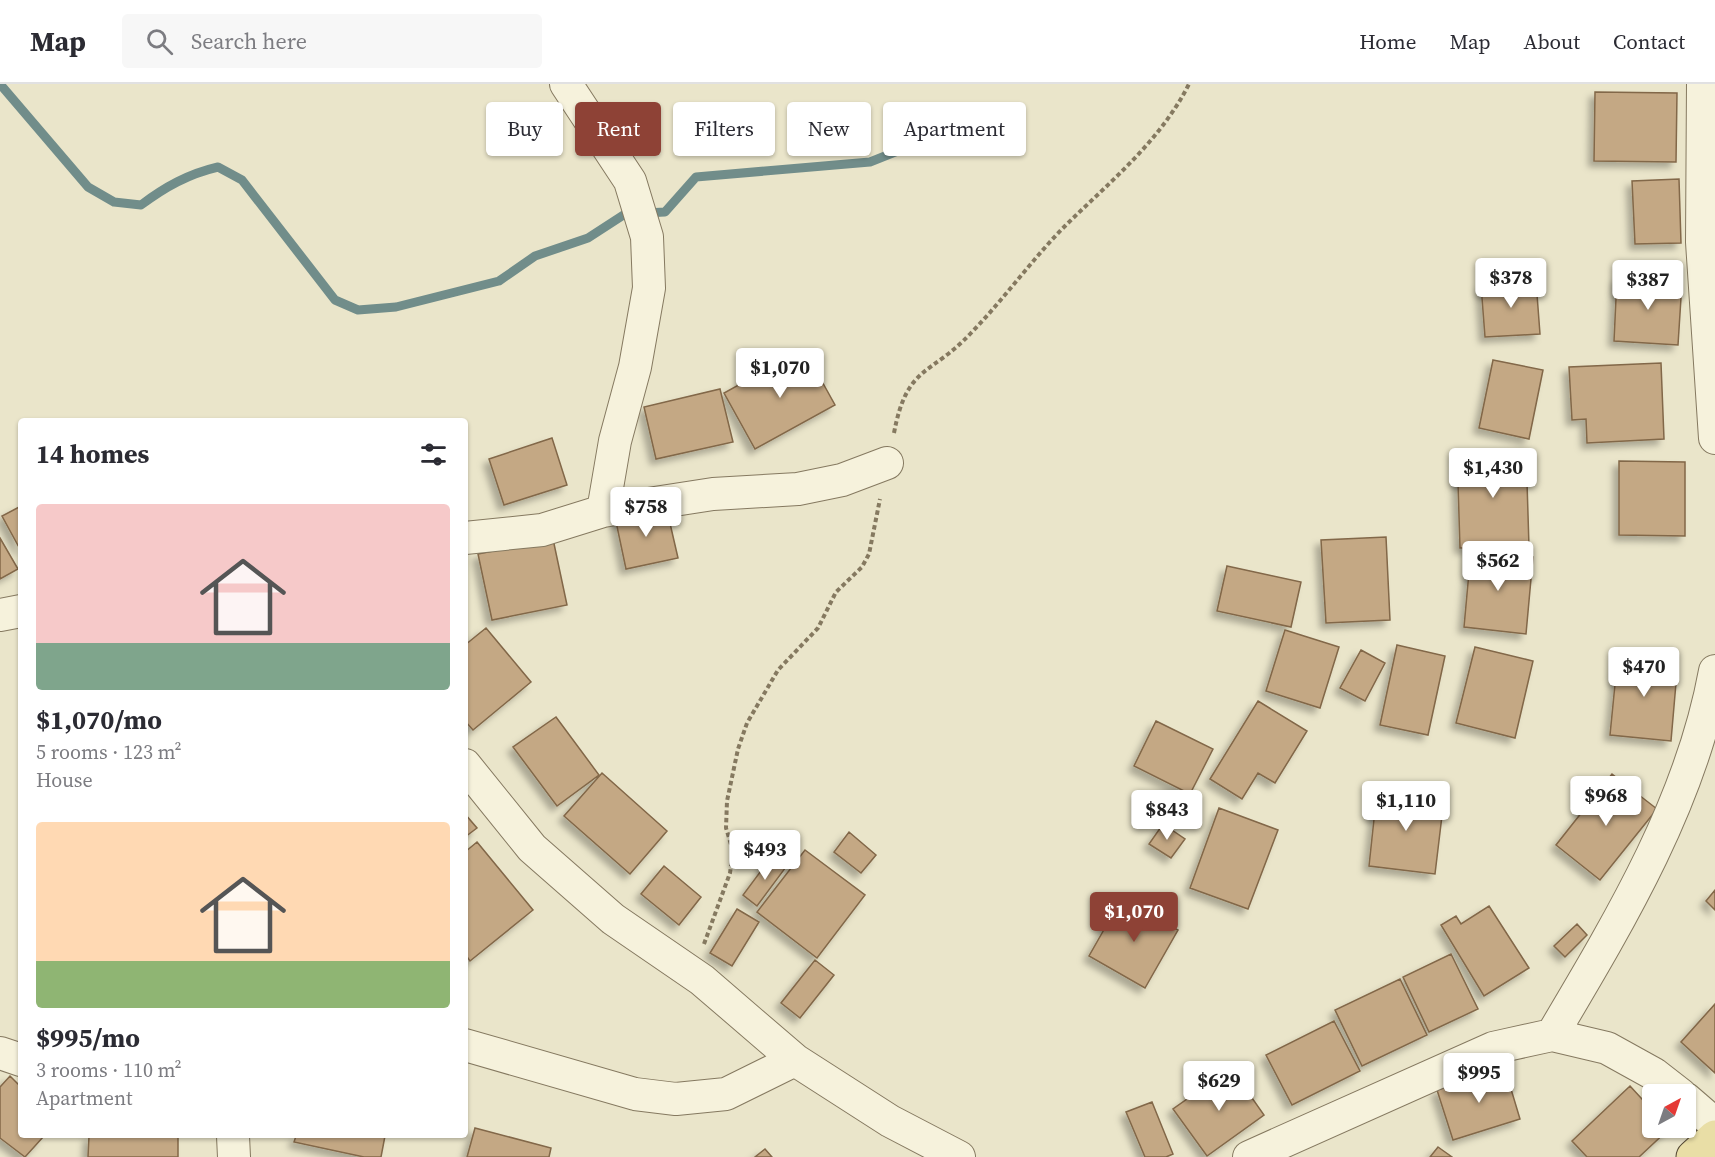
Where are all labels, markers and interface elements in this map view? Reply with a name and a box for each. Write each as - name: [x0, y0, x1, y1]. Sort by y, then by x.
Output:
- search box: [122, 14, 542, 68]
- text: Map: [30, 22, 86, 60]
- icon: search: [143, 25, 176, 58]
- text: Search here: [191, 26, 307, 56]
- text: Home: [1359, 27, 1417, 56]
- text: Map: [1450, 27, 1491, 56]
- text: About: [1524, 27, 1580, 56]
- text: Contact: [1613, 27, 1685, 56]
- chip: Buy: [486, 102, 563, 156]
- chip: Rent: [575, 102, 661, 156]
- chip: Filters: [673, 102, 775, 156]
- chip: New: [787, 102, 871, 156]
- chip: Apartment: [883, 102, 1026, 156]
- pin: $378: [1475, 258, 1547, 309]
- pin: $387: [1612, 260, 1684, 311]
- text: $378: [1489, 263, 1533, 291]
- text: $387: [1626, 265, 1670, 293]
- pin: $1,070: [731, 348, 829, 399]
- text: $1,070: [750, 353, 810, 381]
- text: 14 homes: [36, 436, 149, 472]
- icon: filters: [417, 438, 450, 471]
- pin: $1,430: [1444, 448, 1542, 499]
- text: $1,430: [1463, 453, 1523, 481]
- pin: $758: [610, 487, 682, 538]
- text: $758: [624, 492, 668, 520]
- pin: $562: [1462, 541, 1534, 592]
- icon: home: [189, 543, 297, 651]
- text: $562: [1476, 546, 1520, 574]
- pin: $470: [1608, 647, 1680, 698]
- text: $470: [1622, 652, 1666, 680]
- text: $1,070/mo: [36, 702, 162, 738]
- text: 5 rooms · 123 m²: [36, 738, 182, 766]
- text: House: [36, 766, 93, 794]
- pin: $968: [1570, 776, 1642, 827]
- pin: $1,110: [1357, 781, 1455, 832]
- text: $968: [1584, 781, 1628, 809]
- text: $1,110: [1376, 786, 1436, 814]
- pin: $843: [1131, 790, 1203, 841]
- text: $843: [1145, 795, 1189, 823]
- pin: $493: [729, 830, 801, 881]
- text: $493: [743, 835, 787, 863]
- icon: home: [189, 861, 297, 969]
- pin: $1,070: [1085, 892, 1183, 943]
- text: $1,070: [1104, 897, 1164, 925]
- text: $995/mo: [36, 1020, 140, 1056]
- pin: $995: [1443, 1053, 1515, 1104]
- text: 3 rooms · 110 m²: [36, 1056, 182, 1084]
- text: $995: [1457, 1058, 1501, 1086]
- pin: $629: [1183, 1061, 1255, 1112]
- text: $629: [1197, 1066, 1241, 1094]
- text: Apartment: [36, 1084, 133, 1112]
- north arrow: [1642, 1084, 1696, 1138]
- map controls: [1642, 1084, 1696, 1138]

